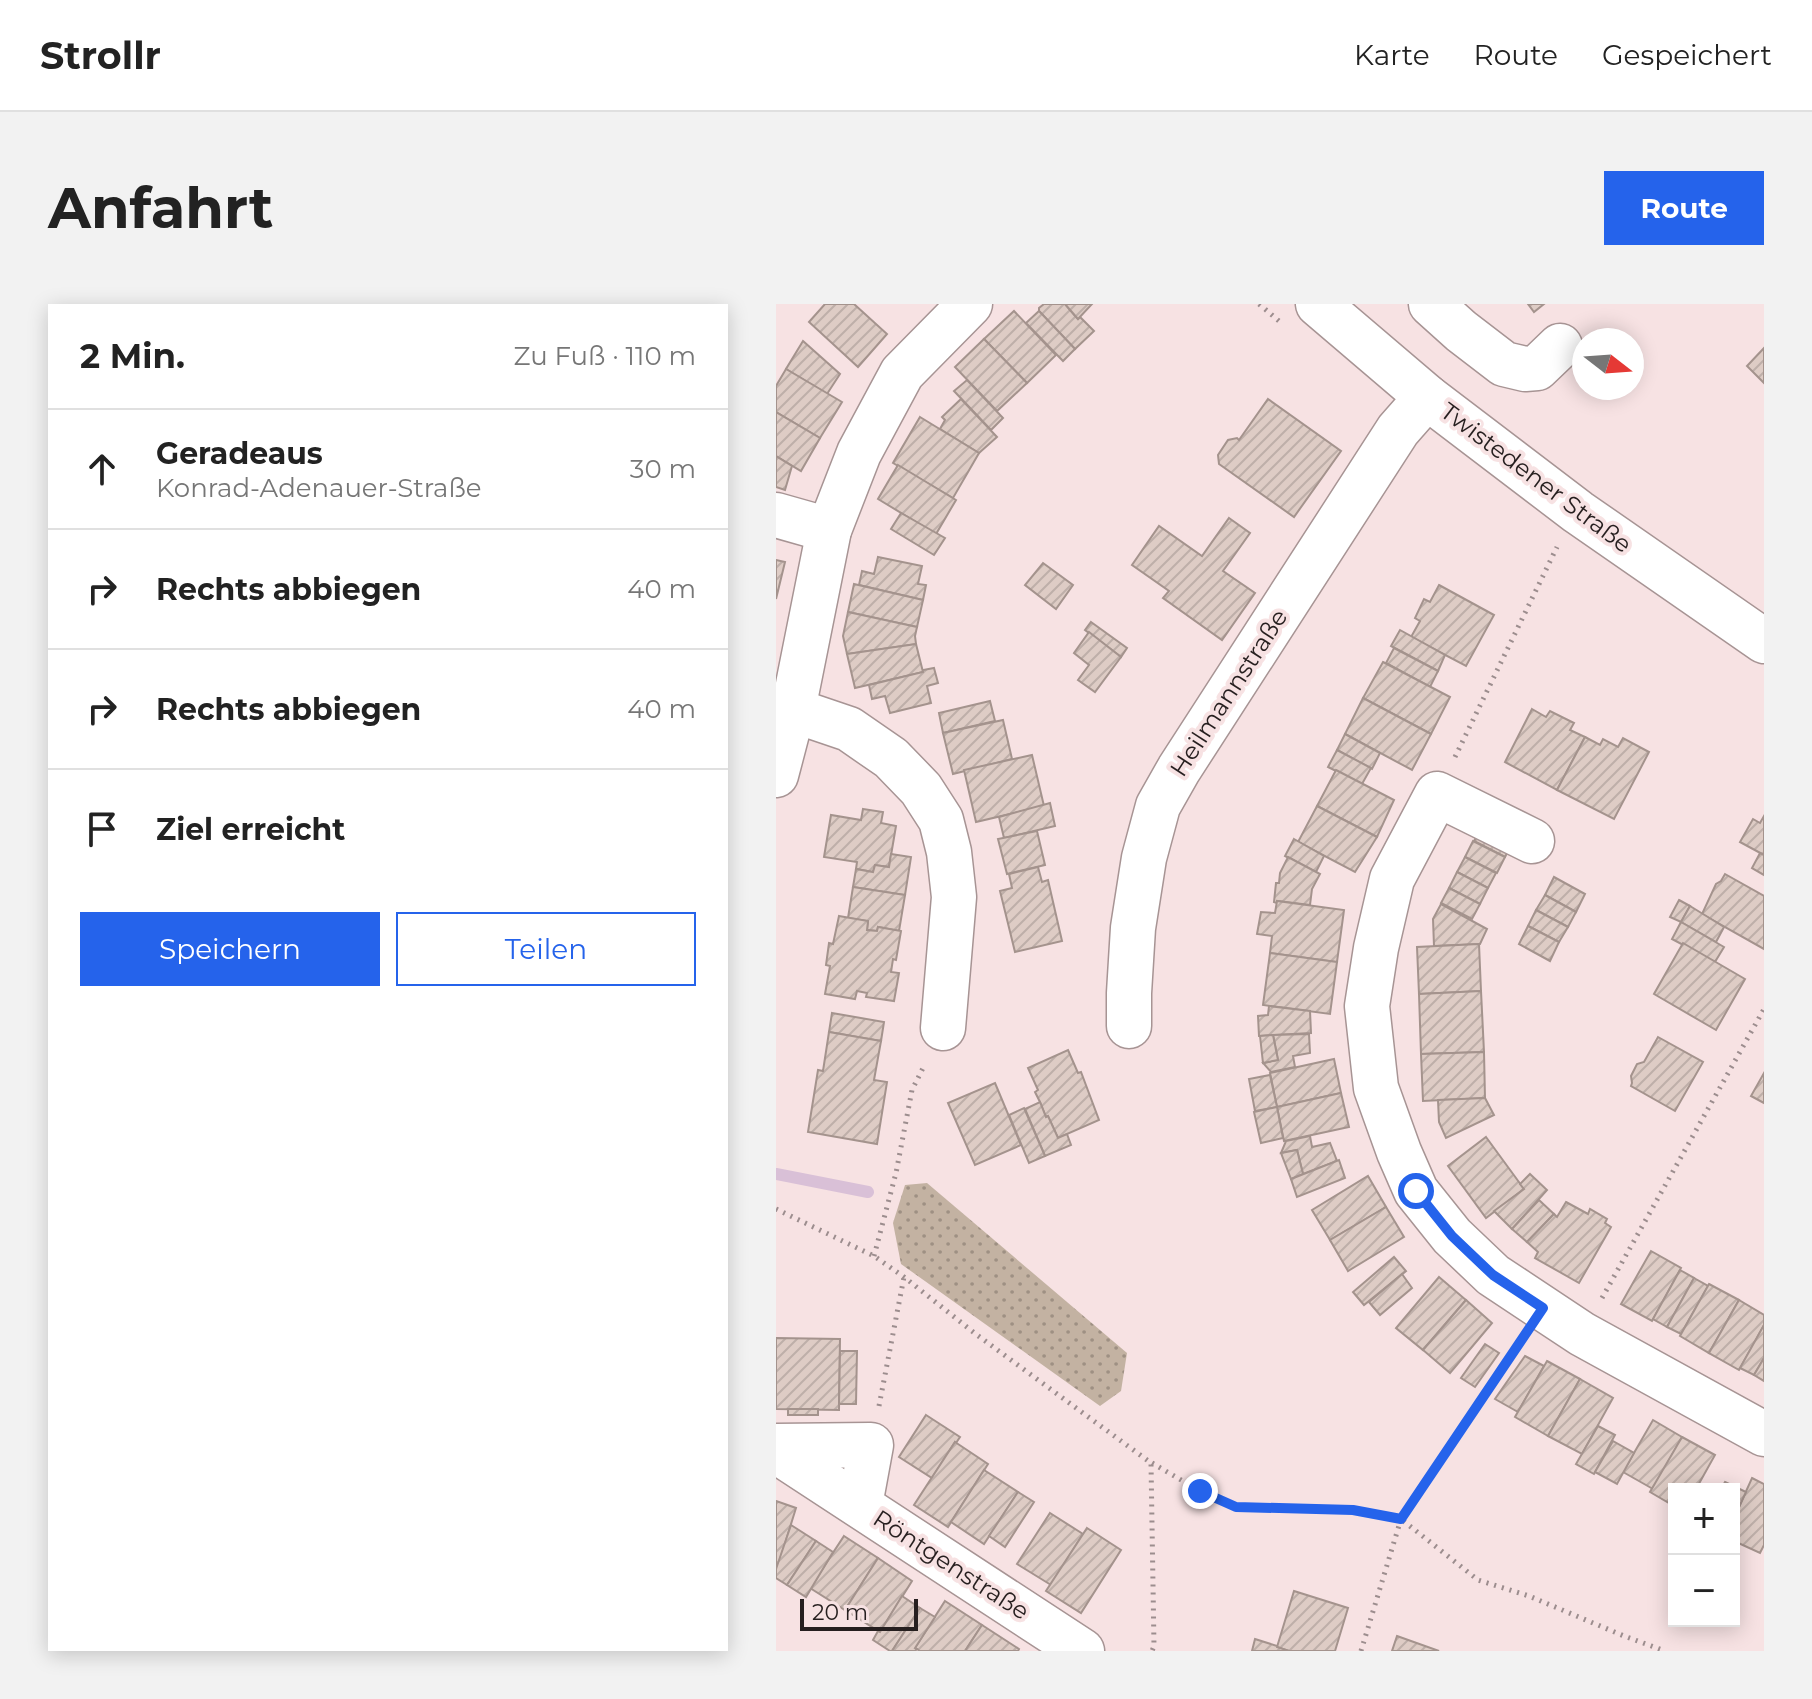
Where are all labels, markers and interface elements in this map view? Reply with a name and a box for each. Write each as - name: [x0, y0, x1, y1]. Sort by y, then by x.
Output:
- text: Strollr: [40, 32, 161, 79]
- text: Karte: [1354, 38, 1430, 72]
- text: Route: [1474, 38, 1558, 72]
- text: Gespeichert: [1602, 38, 1772, 72]
- button: Route: [1604, 171, 1764, 245]
- text: Anfahrt: [48, 174, 273, 242]
- north arrow: [1572, 328, 1644, 400]
- text: 2 Min.: [80, 335, 185, 377]
- text: Zu Fuß · 110 m: [514, 340, 696, 372]
- street label: Twistedener Straße: [1435, 396, 1637, 559]
- text: Geradeaus: [156, 435, 323, 472]
- icon: ahead: [80, 447, 124, 491]
- text: 30 m: [630, 453, 696, 485]
- text: Konrad-Adenauer-Straße: [156, 472, 482, 504]
- icon: right: [80, 567, 124, 611]
- text: Rechts abbiegen: [156, 571, 421, 608]
- text: 40 m: [627, 573, 696, 605]
- street label: Heilmannstraße: [1164, 604, 1294, 782]
- icon: right: [80, 687, 124, 731]
- text: Rechts abbiegen: [156, 691, 421, 728]
- text: 40 m: [627, 693, 696, 725]
- icon: arrive: [80, 807, 124, 851]
- text: Ziel erreicht: [156, 811, 345, 848]
- button: Speichern: [80, 912, 380, 986]
- button: Teilen: [396, 912, 696, 986]
- route start: [1398, 1173, 1434, 1209]
- route end: [1182, 1473, 1218, 1509]
- map controls: [1668, 1483, 1740, 1627]
- button: +: [1668, 1483, 1740, 1555]
- street label: Röntgenstraße: [868, 1503, 1035, 1626]
- button: −: [1668, 1555, 1740, 1627]
- scale bar: [800, 1595, 918, 1631]
- text: 20 m: [812, 1599, 868, 1626]

